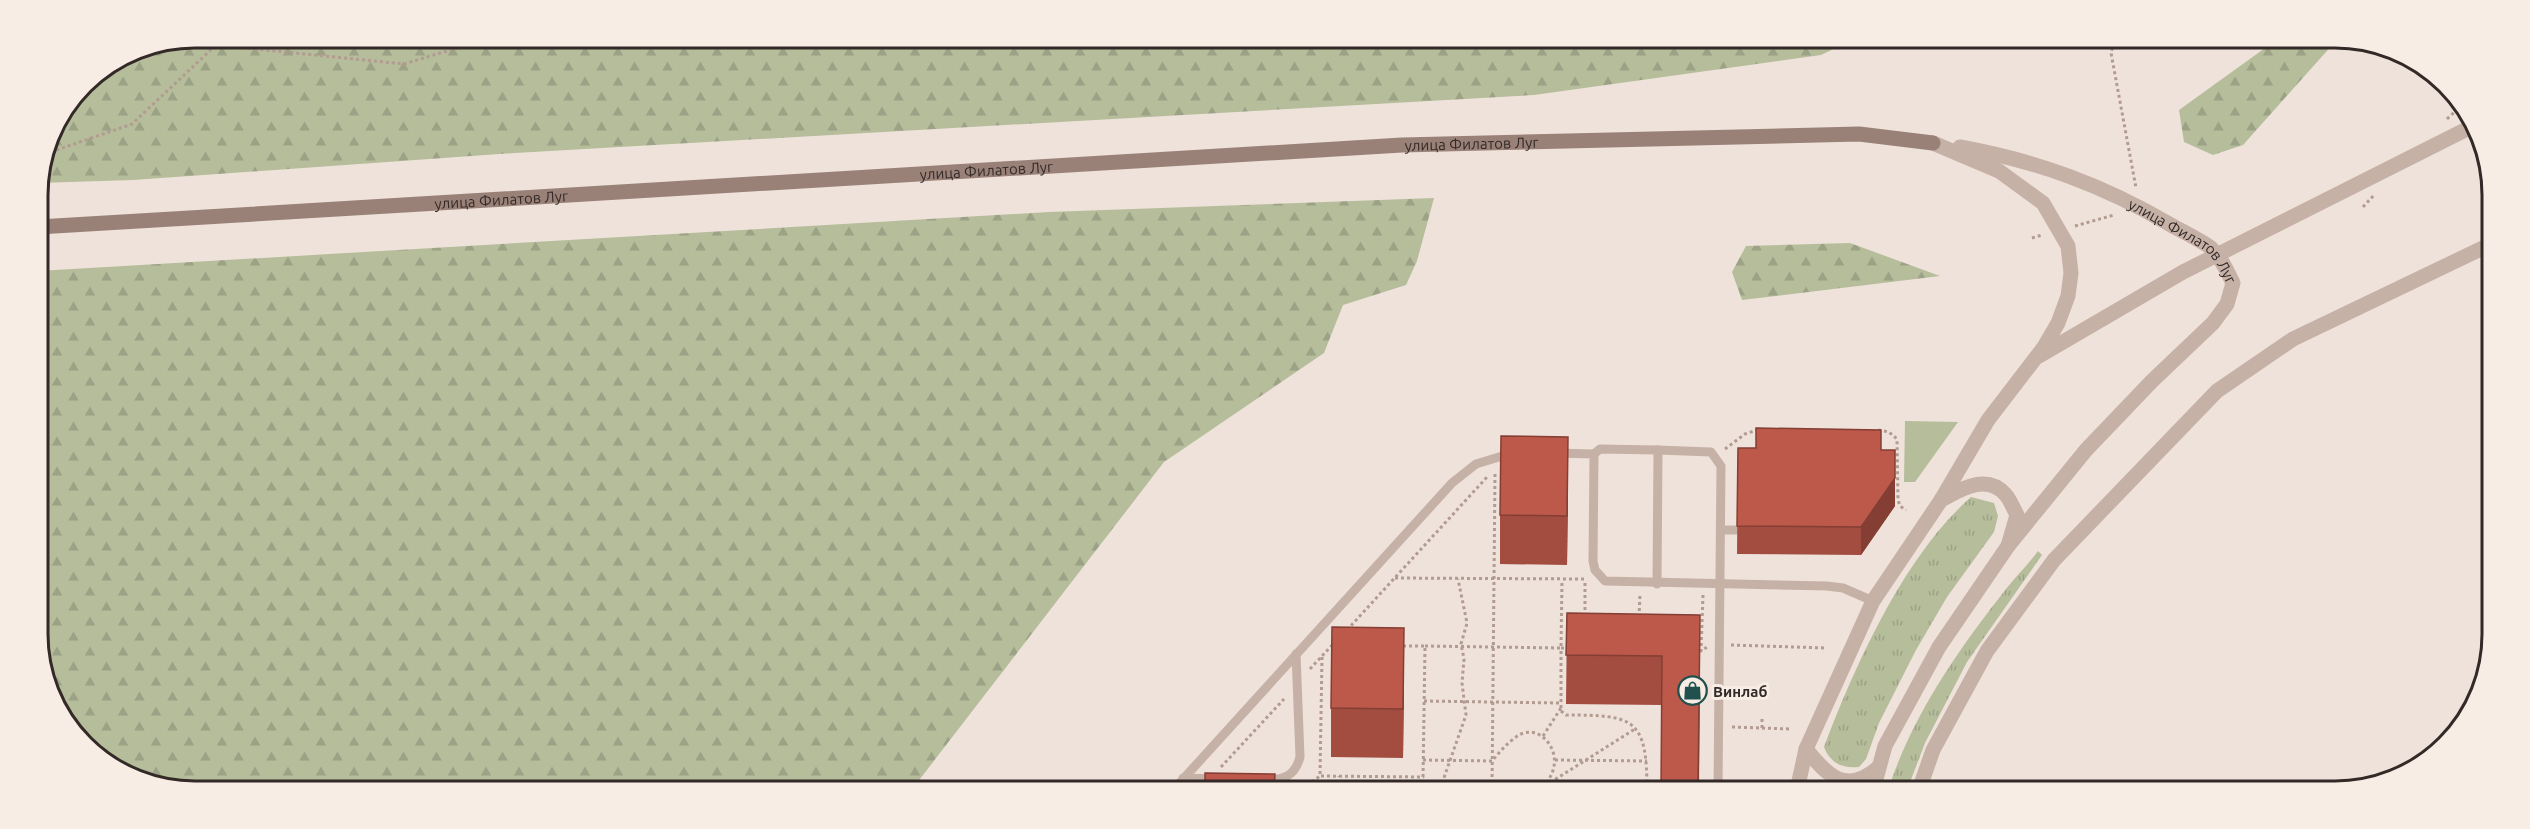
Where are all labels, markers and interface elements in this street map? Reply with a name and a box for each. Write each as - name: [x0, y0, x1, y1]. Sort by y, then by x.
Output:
- street label: улица Филатов Луг: [1404, 133, 1539, 153]
- street label: улица Филатов Луг: [919, 157, 1054, 182]
- street label: улица Филатов Луг: [434, 187, 568, 212]
- street label: улица Филатов Луг: [2126, 195, 2240, 286]
- shop icon: Винлаб: [1676, 675, 1708, 707]
- place label: Винлаб: [1713, 683, 1767, 700]

